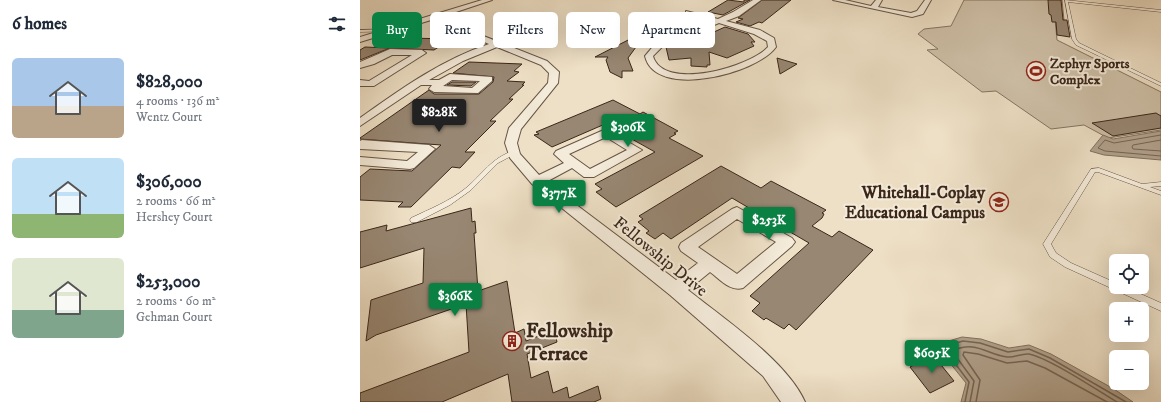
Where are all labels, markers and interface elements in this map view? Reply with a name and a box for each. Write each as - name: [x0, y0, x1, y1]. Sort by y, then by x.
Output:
- chip: Buy: [372, 12, 422, 48]
- chip: Rent: [430, 12, 485, 48]
- chip: Filters: [493, 12, 558, 48]
- chip: New: [566, 12, 620, 48]
- chip: Apartment: [628, 12, 715, 48]
- text: 6 homes: [12, 13, 67, 35]
- icon: filters: [326, 13, 348, 35]
- place label: Zephyr Sports Complex: [1050, 55, 1130, 89]
- sports icon: Zephyr Sports Complex: [1025, 60, 1047, 82]
- text: $828,000: [136, 71, 203, 93]
- icon: home: [44, 74, 92, 122]
- text: 4 rooms · 136 m²: [136, 93, 219, 109]
- pin: $828K: [411, 99, 467, 133]
- text: $828K: [421, 104, 457, 120]
- text: Wentz Court: [136, 109, 202, 125]
- pin: $306K: [600, 114, 656, 148]
- text: $306K: [611, 119, 645, 135]
- text: $306,000: [136, 171, 202, 193]
- icon: home: [44, 174, 92, 222]
- pin: $377K: [531, 180, 587, 214]
- place label: Whitehall-Coplay Educational Campus: [845, 182, 986, 224]
- text: $377K: [542, 185, 576, 201]
- school or university icon: Whitehall-Coplay Educational Campus: [988, 191, 1010, 213]
- text: 2 rooms · 66 m²: [136, 193, 215, 209]
- pin: $253K: [741, 207, 797, 241]
- text: Hershey Court: [136, 209, 213, 225]
- street label: Fellowship Drive: [609, 212, 712, 302]
- text: $253K: [752, 212, 786, 228]
- map controls: [1109, 254, 1149, 390]
- button: locate: [1109, 254, 1149, 294]
- text: $253,000: [136, 271, 200, 293]
- icon: home: [44, 274, 92, 322]
- pin: $366K: [427, 283, 483, 317]
- text: $366K: [438, 288, 472, 304]
- text: 2 rooms · 60 m²: [136, 293, 216, 309]
- button: +: [1109, 302, 1149, 342]
- text: Gehman Court: [136, 309, 212, 325]
- place label: Fellowship Terrace: [525, 319, 613, 367]
- building icon: Fellowship Terrace: [501, 330, 523, 352]
- pin: $605K: [904, 340, 960, 374]
- text: $605K: [914, 345, 950, 361]
- button: −: [1109, 350, 1149, 390]

